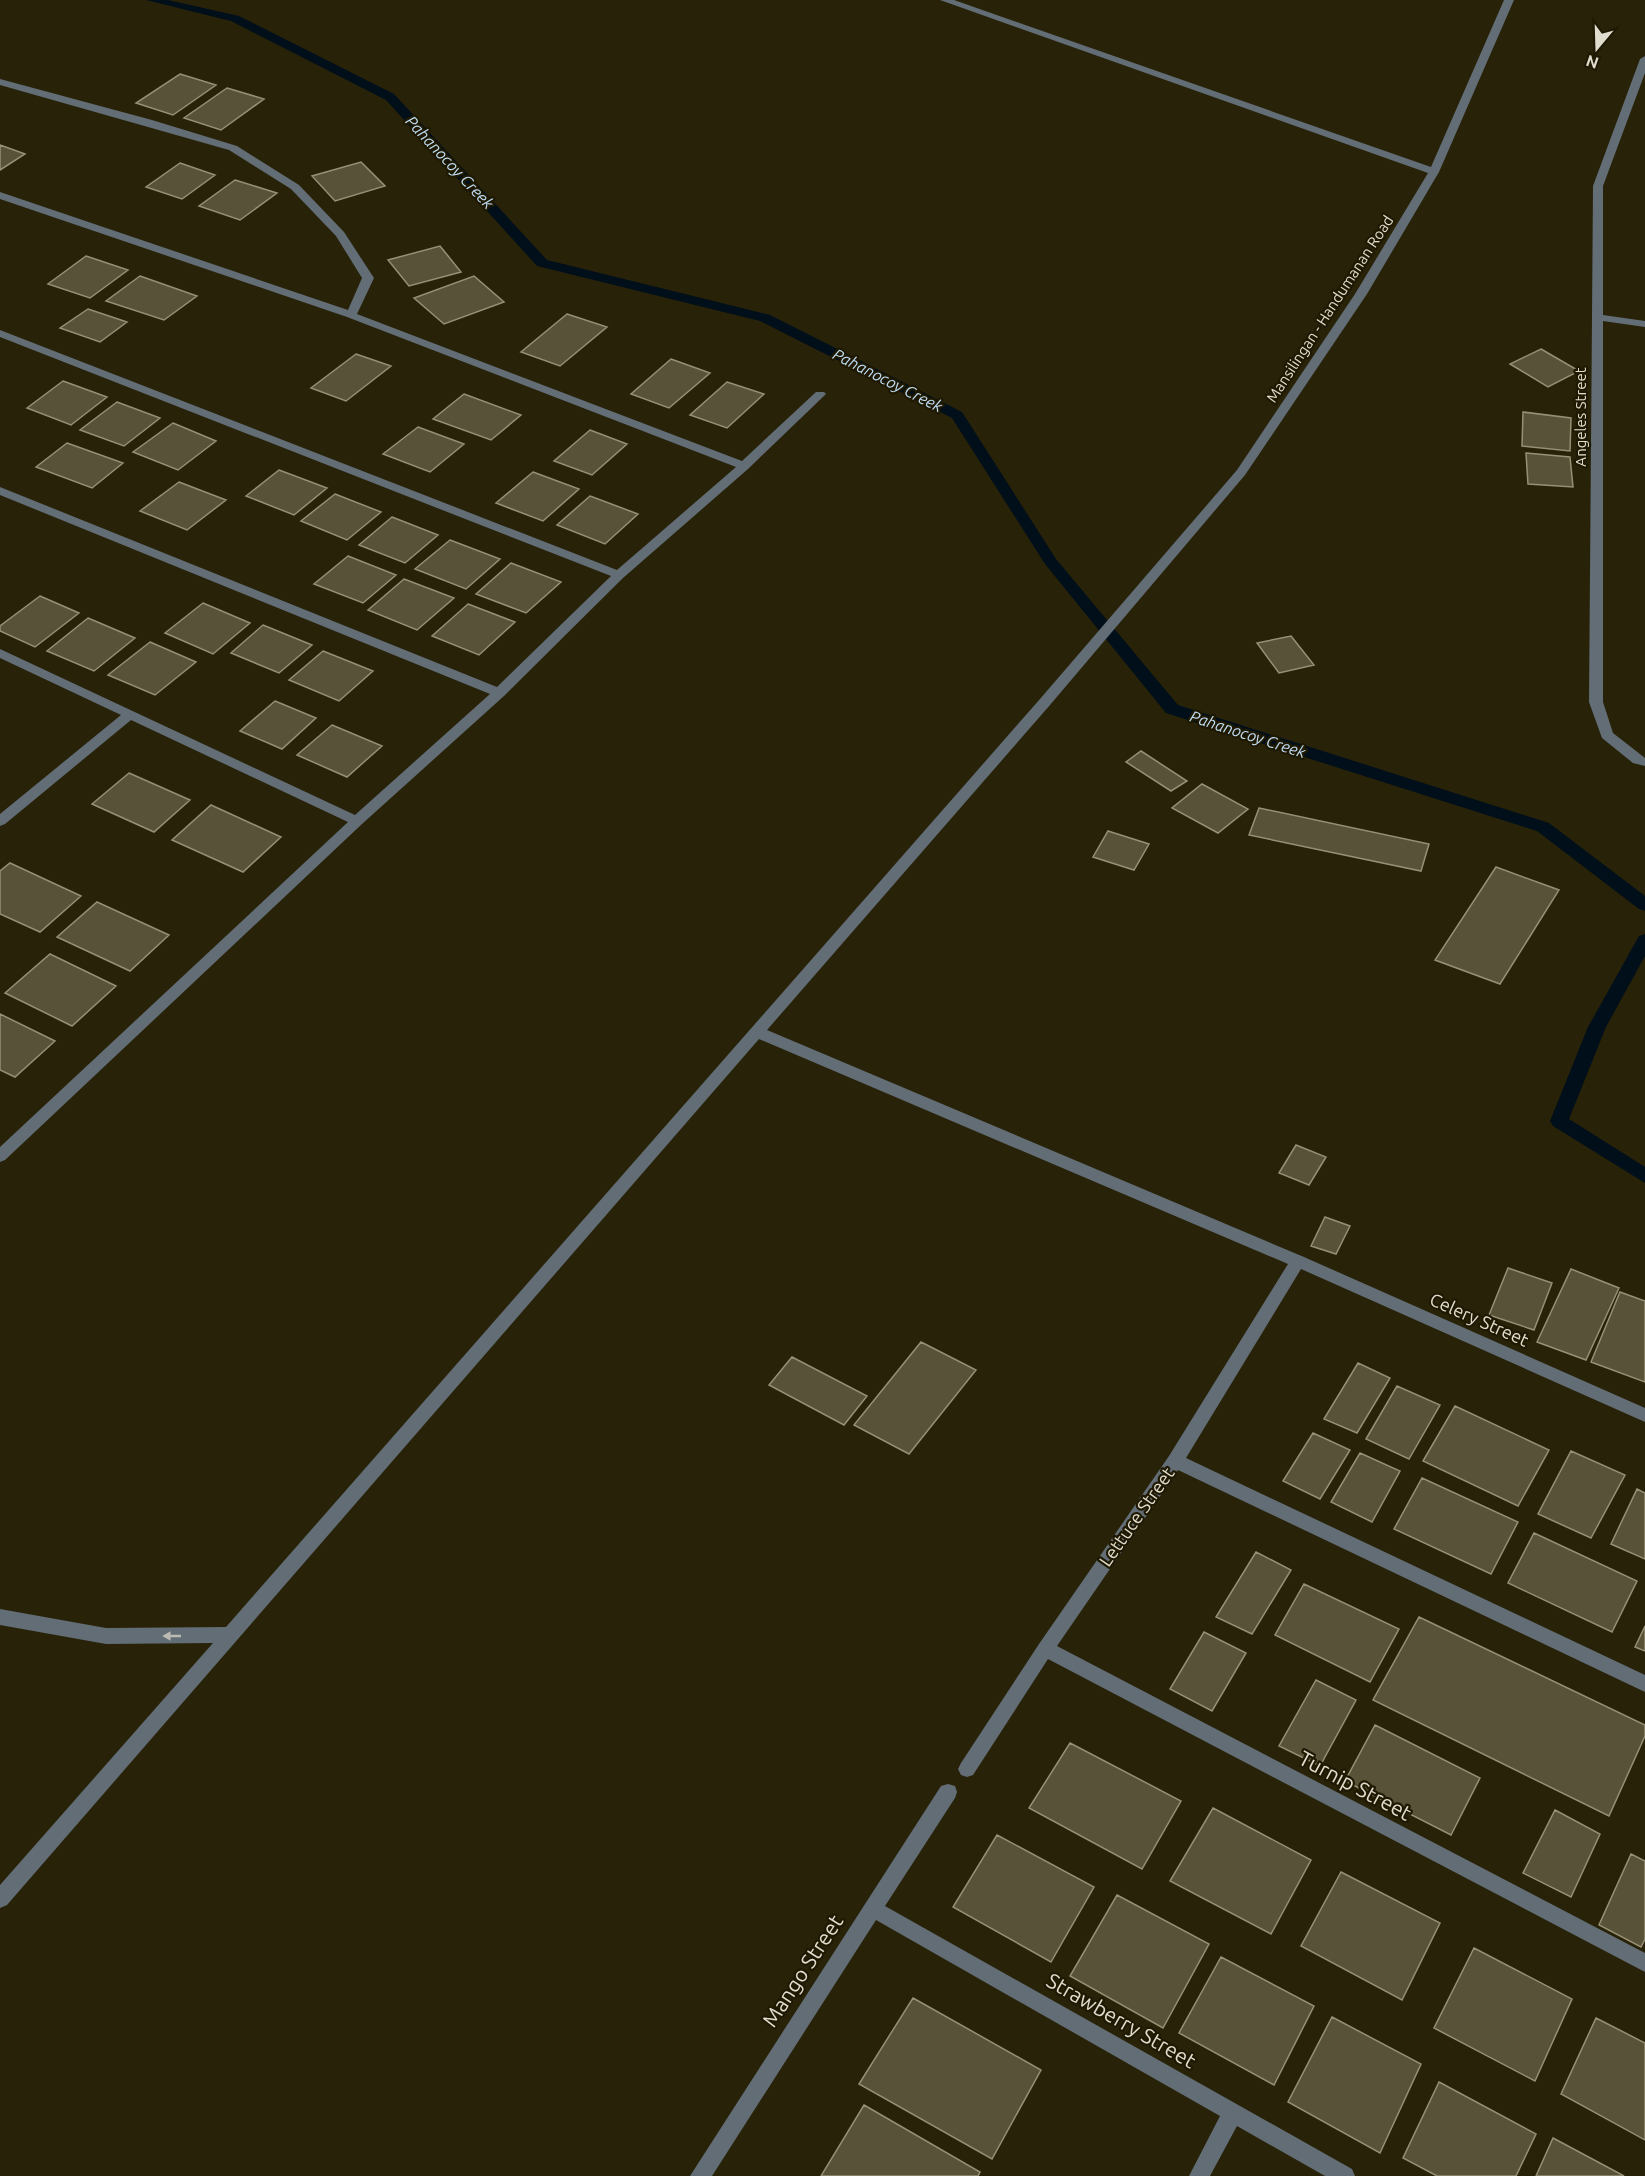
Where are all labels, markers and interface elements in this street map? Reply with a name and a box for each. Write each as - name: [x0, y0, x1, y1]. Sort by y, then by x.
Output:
- north arrow: [1567, 18, 1627, 78]
- text: N: [1584, 52, 1601, 73]
- water label: Pahanocoy Creek: [402, 112, 498, 213]
- street label: Mansilingan - Handumanan Road: [1263, 212, 1396, 405]
- water label: Pahanocoy Creek: [830, 345, 947, 416]
- street label: Angeles Street: [1572, 367, 1589, 467]
- water label: Pahanocoy Creek: [1188, 707, 1309, 761]
- street label: Celery Street: [1427, 1288, 1532, 1350]
- street label: Lettuce Street: [1095, 1463, 1178, 1570]
- one-way arrow: [163, 1631, 182, 1641]
- street label: Turnip Street: [1295, 1745, 1416, 1825]
- street label: Mango Street: [757, 1910, 847, 2031]
- street label: Strawberry Street: [1043, 1968, 1200, 2073]

